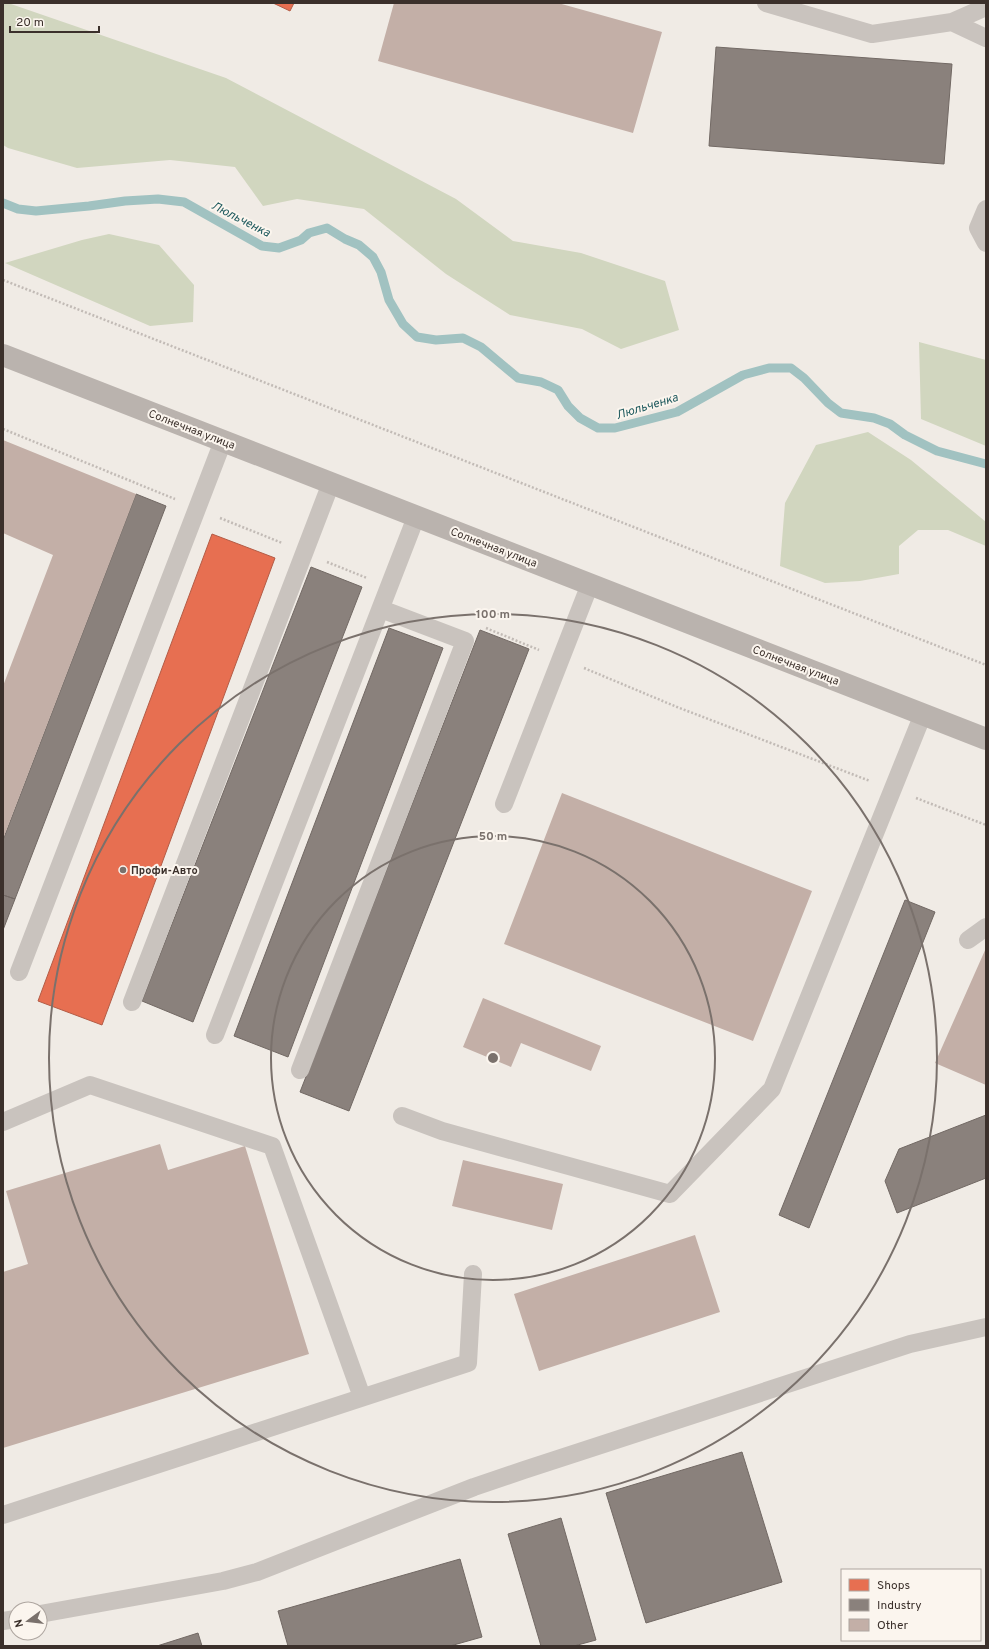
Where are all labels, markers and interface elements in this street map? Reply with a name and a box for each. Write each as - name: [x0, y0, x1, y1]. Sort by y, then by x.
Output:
- scale bar: [10, 8, 99, 34]
- text: 20 m: [16, 15, 44, 31]
- water label: Люльченка: [208, 198, 273, 242]
- water label: Люльченка: [614, 390, 681, 424]
- street label: Солнечная улица: [146, 407, 237, 453]
- street label: Солнечная улица: [448, 525, 539, 571]
- text: 100 m: [476, 607, 510, 623]
- street label: Солнечная улица: [750, 643, 841, 689]
- text: 50 m: [479, 829, 507, 845]
- place label: Профи-Авто: [131, 864, 198, 878]
- marker: Профи-Авто: [118, 865, 128, 875]
- centre of rings: [486, 1051, 500, 1065]
- legend: [841, 1569, 981, 1641]
- text: Shops: [877, 1578, 910, 1594]
- text: Industry: [877, 1598, 922, 1614]
- north arrow: [8, 1601, 48, 1641]
- text: N: [12, 1618, 27, 1629]
- text: Other: [877, 1618, 909, 1634]

